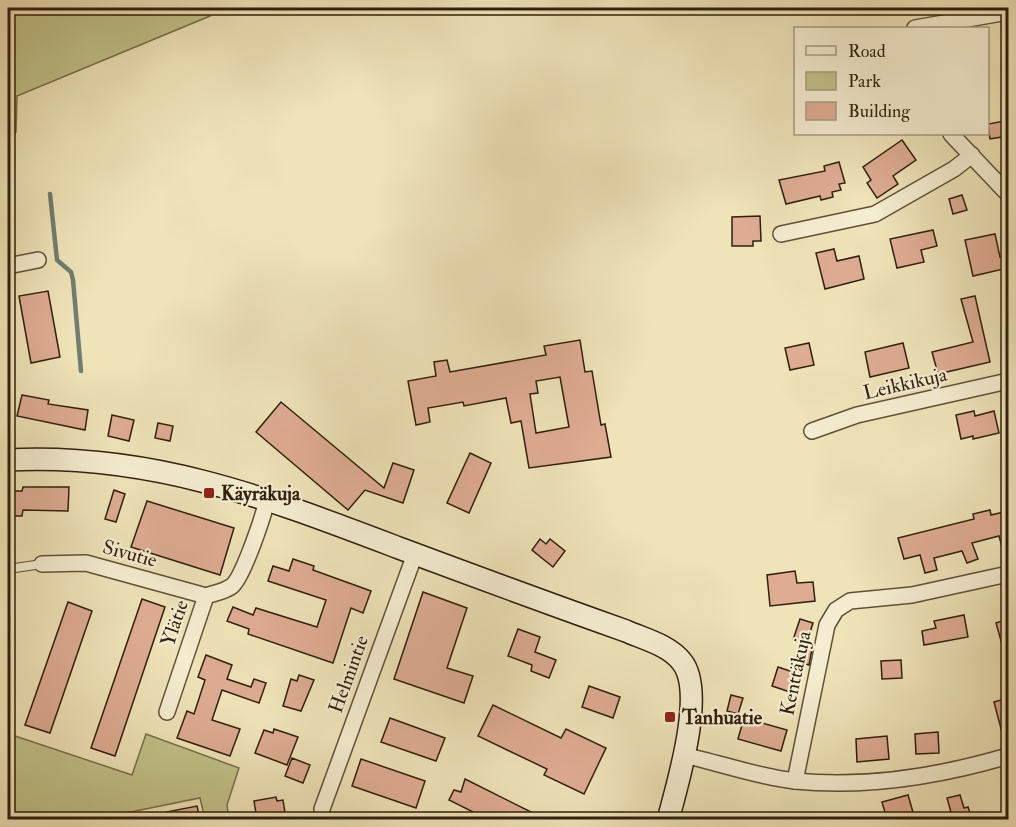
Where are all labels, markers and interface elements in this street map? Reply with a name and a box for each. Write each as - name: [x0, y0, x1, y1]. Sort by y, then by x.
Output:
- legend: [794, 27, 989, 135]
- text: Road: [848, 40, 886, 63]
- text: Park: [848, 70, 881, 93]
- text: Building: [848, 100, 911, 123]
- street label: Leikkikuja: [861, 362, 950, 405]
- place label: Käyräkuja: [221, 481, 301, 507]
- marker: Käyräkuja: [202, 486, 216, 500]
- street label: Sivutie: [100, 534, 160, 573]
- street label: Ylätie: [155, 597, 194, 650]
- street label: Kenttäkuja: [774, 628, 817, 718]
- street label: Helmintie: [323, 632, 374, 716]
- place label: Tanhuatie: [681, 705, 763, 730]
- marker: Tanhuatie: [663, 710, 677, 724]

